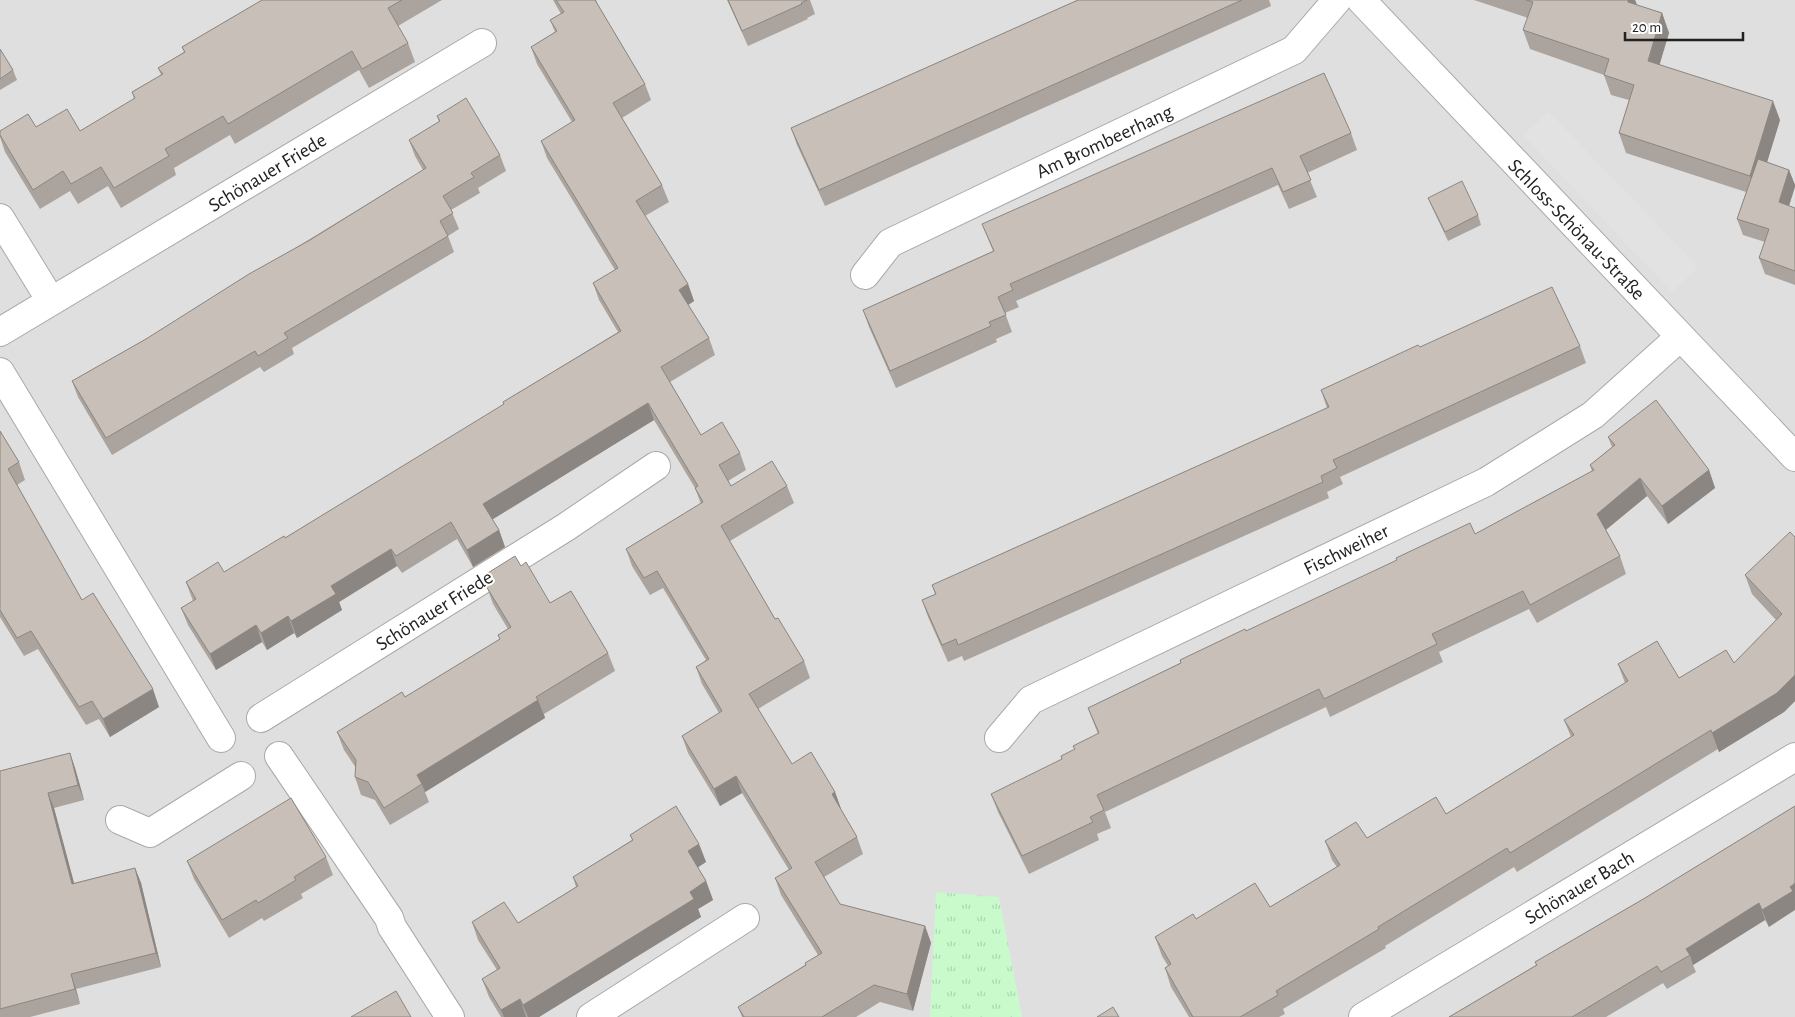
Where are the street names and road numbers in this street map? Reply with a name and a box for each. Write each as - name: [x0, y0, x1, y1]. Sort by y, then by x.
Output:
- street label: Am Brombeerhang: [1033, 101, 1176, 182]
- street label: Schönauer Friede: [205, 130, 330, 216]
- street label: Schloss-Schönau-Straße: [1504, 155, 1648, 304]
- street label: Fischweiher: [1301, 521, 1393, 579]
- street label: Schönauer Friede: [373, 567, 496, 655]
- street label: Schönauer Bach: [1521, 847, 1638, 928]

